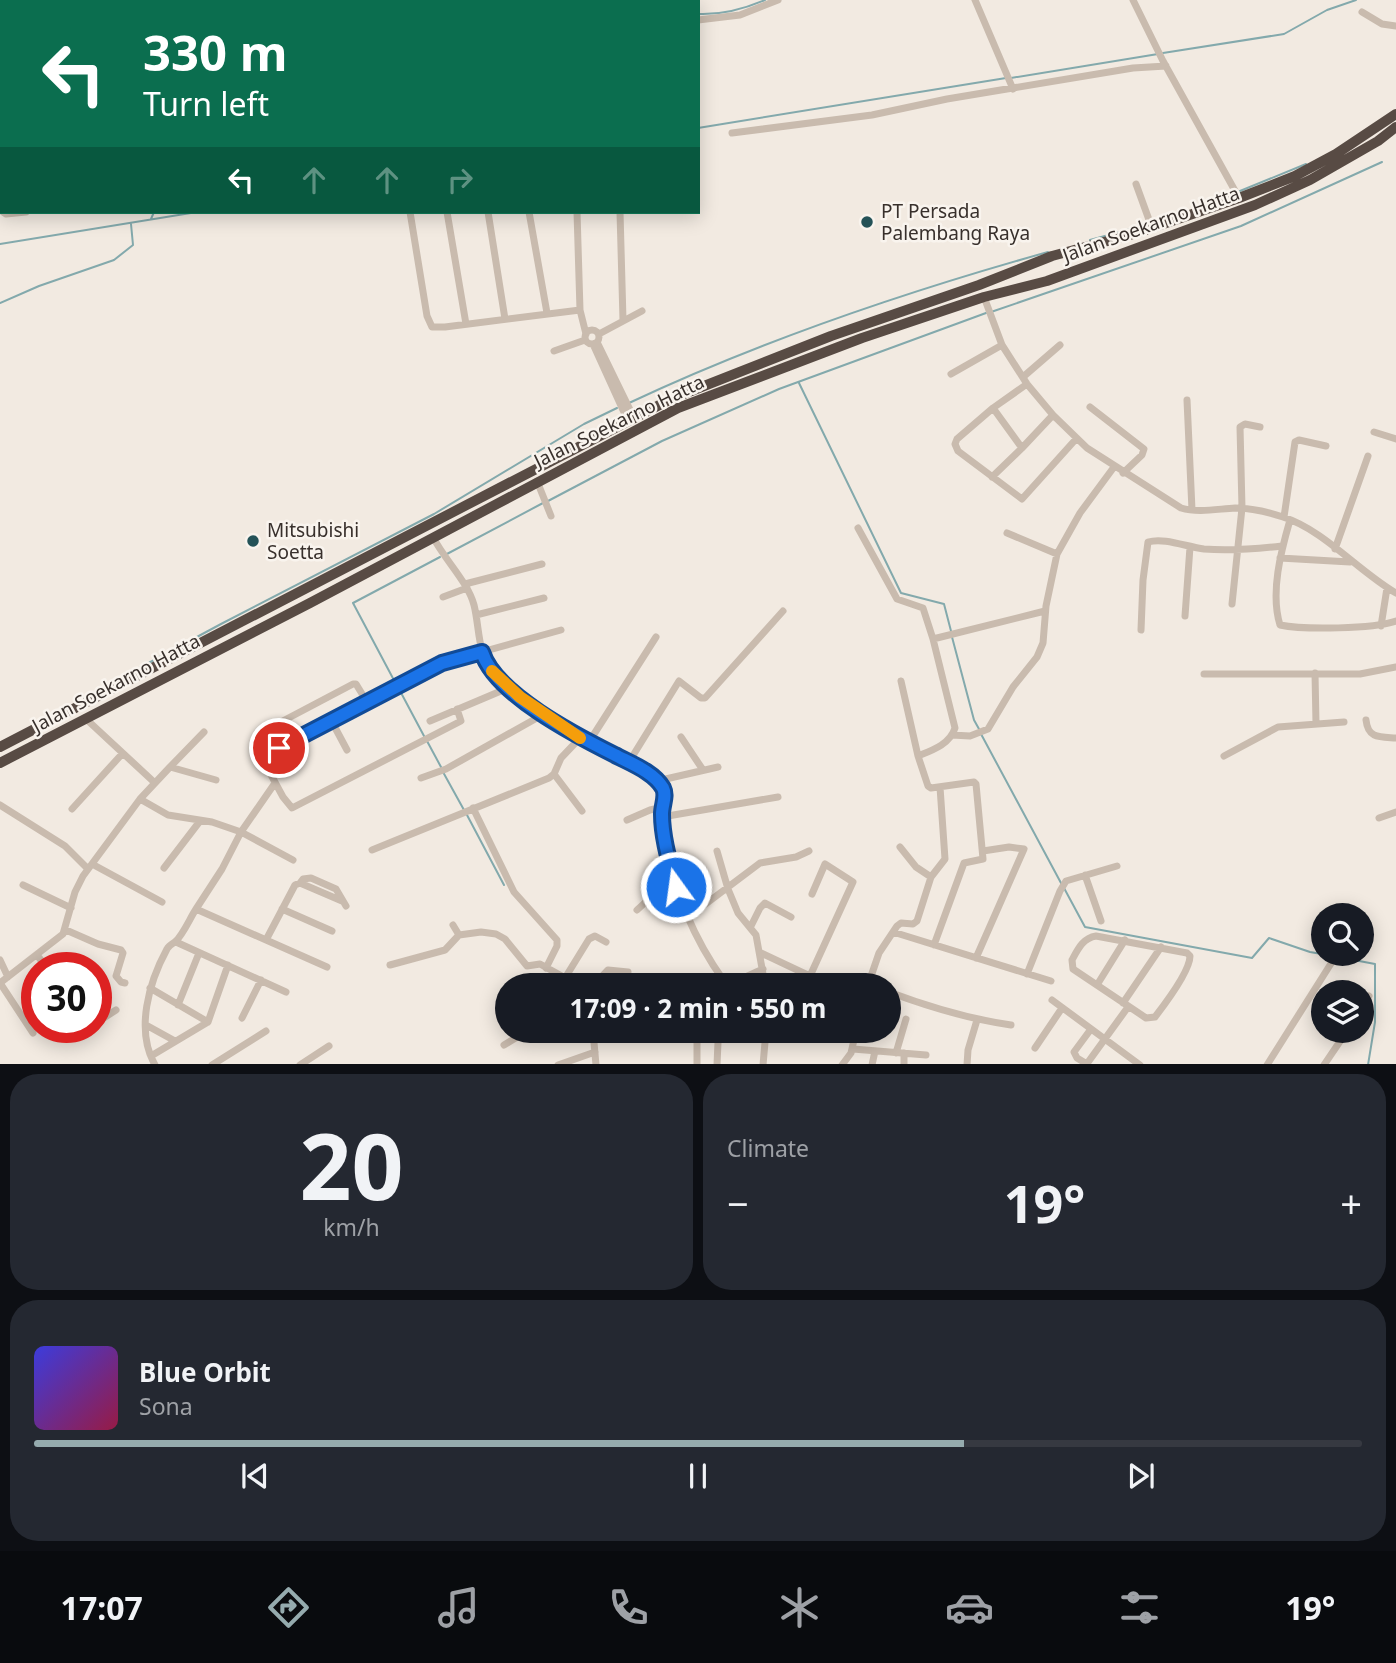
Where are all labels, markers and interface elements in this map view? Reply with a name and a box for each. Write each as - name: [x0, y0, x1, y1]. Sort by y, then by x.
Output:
- text: 330 m: [143, 19, 288, 85]
- icon: left: [28, 28, 119, 119]
- text: Turn left: [143, 82, 269, 125]
- icon: left: [222, 161, 260, 199]
- icon: ahead: [295, 161, 333, 199]
- icon: ahead: [368, 161, 406, 199]
- icon: right: [441, 161, 479, 199]
- street label: Jalan Soekarno Hatta: [1057, 180, 1243, 269]
- place label: PT Persada Palembang Raya: [881, 198, 1030, 246]
- marker: PT Persada Palembang Raya: [859, 214, 875, 230]
- street label: Jalan Soekarno Hatta: [528, 368, 709, 474]
- place label: Mitsubishi Soetta: [267, 517, 359, 565]
- marker: Mitsubishi Soetta: [245, 533, 261, 549]
- street label: Jalan Soekarno Hatta: [26, 628, 205, 739]
- pin: [249, 718, 309, 778]
- icon: arrive: [260, 729, 298, 767]
- position arrow: [639, 850, 713, 924]
- map controls: [1311, 903, 1374, 1043]
- button: search: [1311, 903, 1374, 966]
- speed limit sign: 30: [21, 952, 112, 1043]
- button: layers: [1311, 980, 1374, 1043]
- text: 17:09 · 2 min · 550 m: [570, 990, 826, 1026]
- text: 20: [299, 1103, 404, 1227]
- text: Climate: [727, 1132, 809, 1164]
- text: 19°: [1004, 1167, 1085, 1238]
- text: −: [727, 1177, 749, 1229]
- text: +: [1340, 1177, 1362, 1229]
- text: km/h: [323, 1211, 380, 1243]
- text: Blue Orbit: [139, 1354, 271, 1390]
- text: Sona: [139, 1390, 193, 1422]
- icon: previous: [236, 1457, 274, 1495]
- icon: pause: [679, 1457, 717, 1495]
- icon: next: [1122, 1457, 1160, 1495]
- icon: directions: [264, 1583, 313, 1632]
- icon: music: [434, 1583, 483, 1632]
- icon: phone: [604, 1583, 653, 1632]
- icon: climate: [775, 1583, 824, 1632]
- icon: car: [945, 1583, 994, 1632]
- icon: filters: [1115, 1583, 1164, 1632]
- text: 17:07: [61, 1586, 143, 1629]
- text: 19°: [1285, 1586, 1335, 1629]

